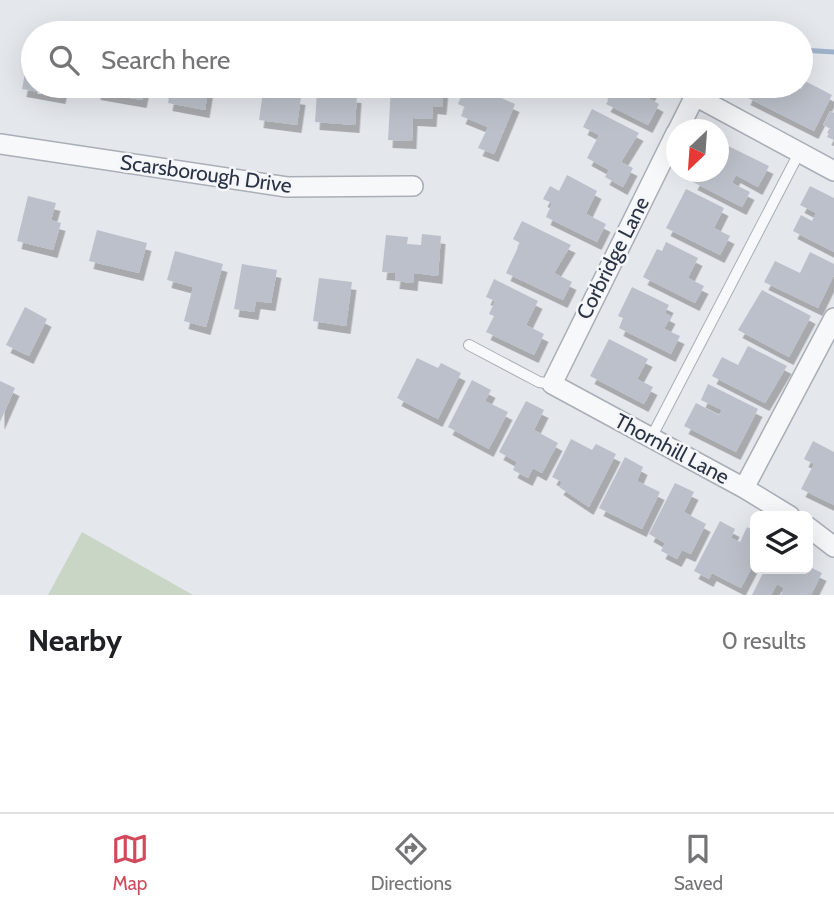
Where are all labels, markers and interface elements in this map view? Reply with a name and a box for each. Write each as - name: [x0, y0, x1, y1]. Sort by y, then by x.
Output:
- search box: [21, 21, 813, 98]
- icon: search: [45, 41, 83, 79]
- text: Search here: [101, 44, 230, 76]
- north arrow: [666, 119, 729, 182]
- street label: Scarsborough Drive: [119, 149, 294, 198]
- street label: Corbridge Lane: [571, 192, 654, 323]
- street label: Thornhill Lane: [611, 408, 734, 489]
- map controls: [750, 511, 813, 574]
- button: layers: [750, 511, 813, 574]
- text: Nearby: [28, 622, 122, 659]
- text: 0 results: [722, 627, 806, 655]
- tab: Map: [111, 830, 149, 895]
- tab: Directions: [371, 830, 452, 895]
- tab: Saved: [674, 830, 723, 895]

